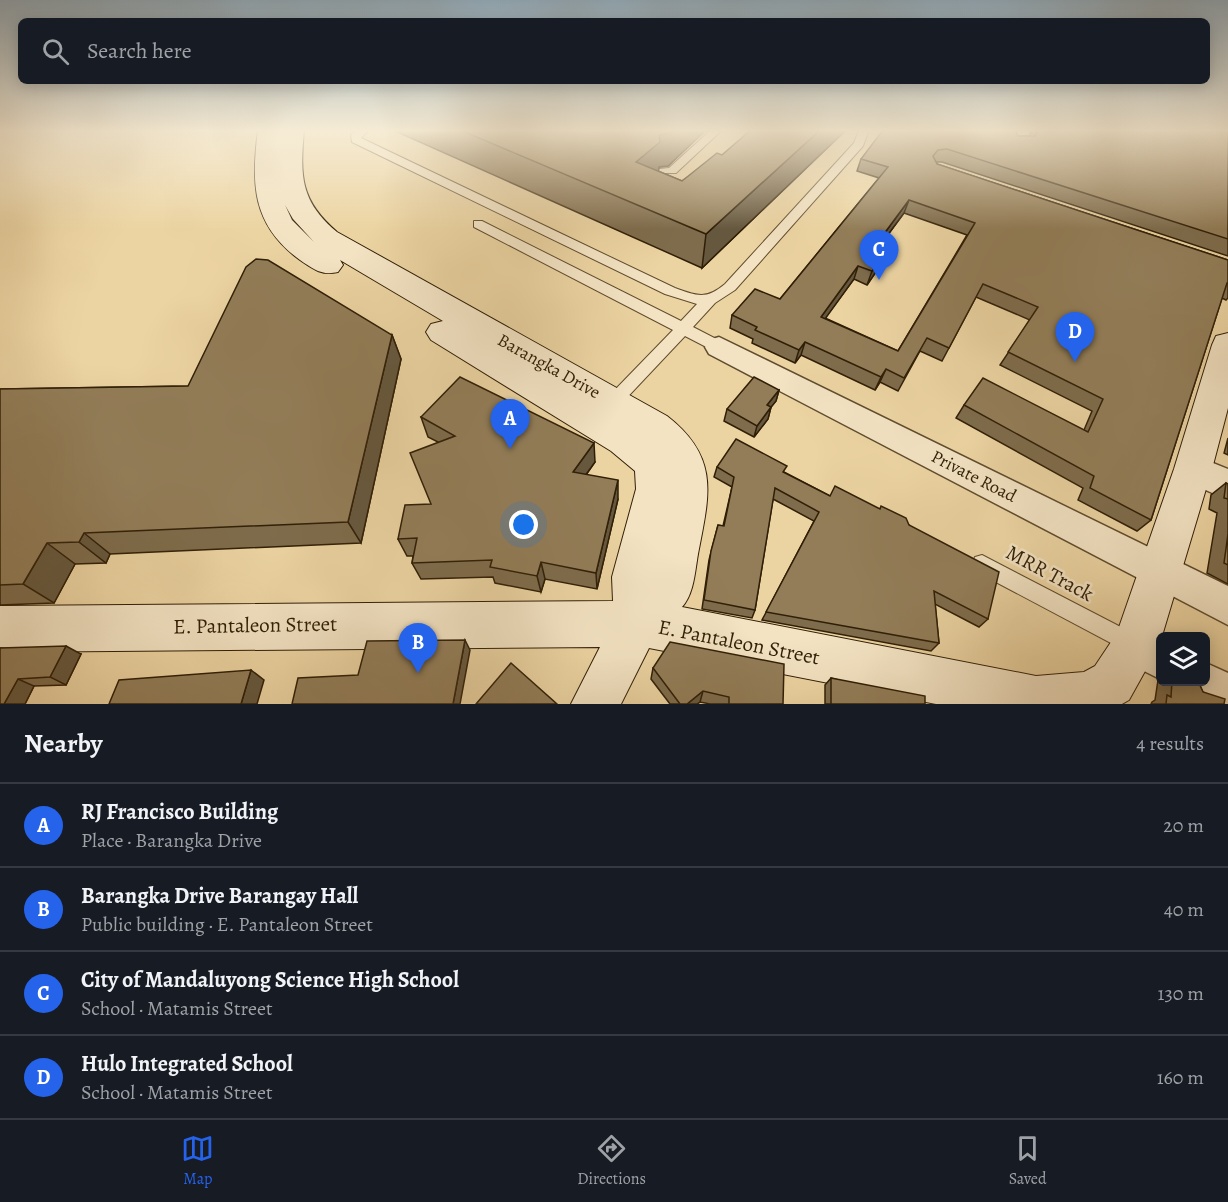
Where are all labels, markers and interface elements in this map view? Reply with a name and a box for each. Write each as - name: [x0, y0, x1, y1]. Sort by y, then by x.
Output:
- search box: [18, 18, 1210, 84]
- icon: search: [39, 35, 72, 68]
- text: Search here: [87, 36, 192, 66]
- pin: C: [860, 230, 898, 280]
- pin: D: [1056, 312, 1094, 362]
- street label: Barangka Drive: [493, 328, 605, 404]
- pin: A: [490, 400, 530, 449]
- street label: Private Road: [927, 444, 1021, 508]
- your location: [509, 510, 538, 539]
- street label: MRR Track: [1001, 538, 1099, 608]
- street label: E. Pantaleon Street: [173, 610, 337, 640]
- street label: E. Pantaleon Street: [656, 613, 822, 671]
- pin: B: [398, 624, 438, 673]
- map controls: [1156, 632, 1210, 686]
- button: layers: [1156, 632, 1210, 686]
- text: Nearby: [24, 726, 103, 761]
- text: 4 results: [1136, 730, 1204, 757]
- text: RJ Francisco Building: [81, 797, 278, 827]
- text: A: [37, 812, 50, 839]
- text: 20 m: [1163, 812, 1204, 839]
- text: Place · Barangka Drive: [81, 827, 262, 854]
- text: Barangka Drive Barangay Hall: [81, 881, 358, 911]
- text: B: [37, 896, 50, 923]
- text: 40 m: [1164, 896, 1204, 923]
- text: Public building · E. Pantaleon Street: [81, 911, 373, 938]
- text: City of Mandaluyong Science High School: [81, 965, 459, 995]
- text: C: [37, 980, 50, 1007]
- text: 130 m: [1158, 980, 1204, 1007]
- text: School · Matamis Street: [81, 995, 272, 1022]
- text: Hulo Integrated School: [81, 1049, 293, 1079]
- text: D: [37, 1064, 50, 1091]
- text: 160 m: [1157, 1064, 1204, 1091]
- text: School · Matamis Street: [81, 1079, 272, 1106]
- tab: Map: [181, 1132, 214, 1190]
- tab: Directions: [577, 1132, 646, 1190]
- tab: Saved: [1009, 1132, 1047, 1190]

